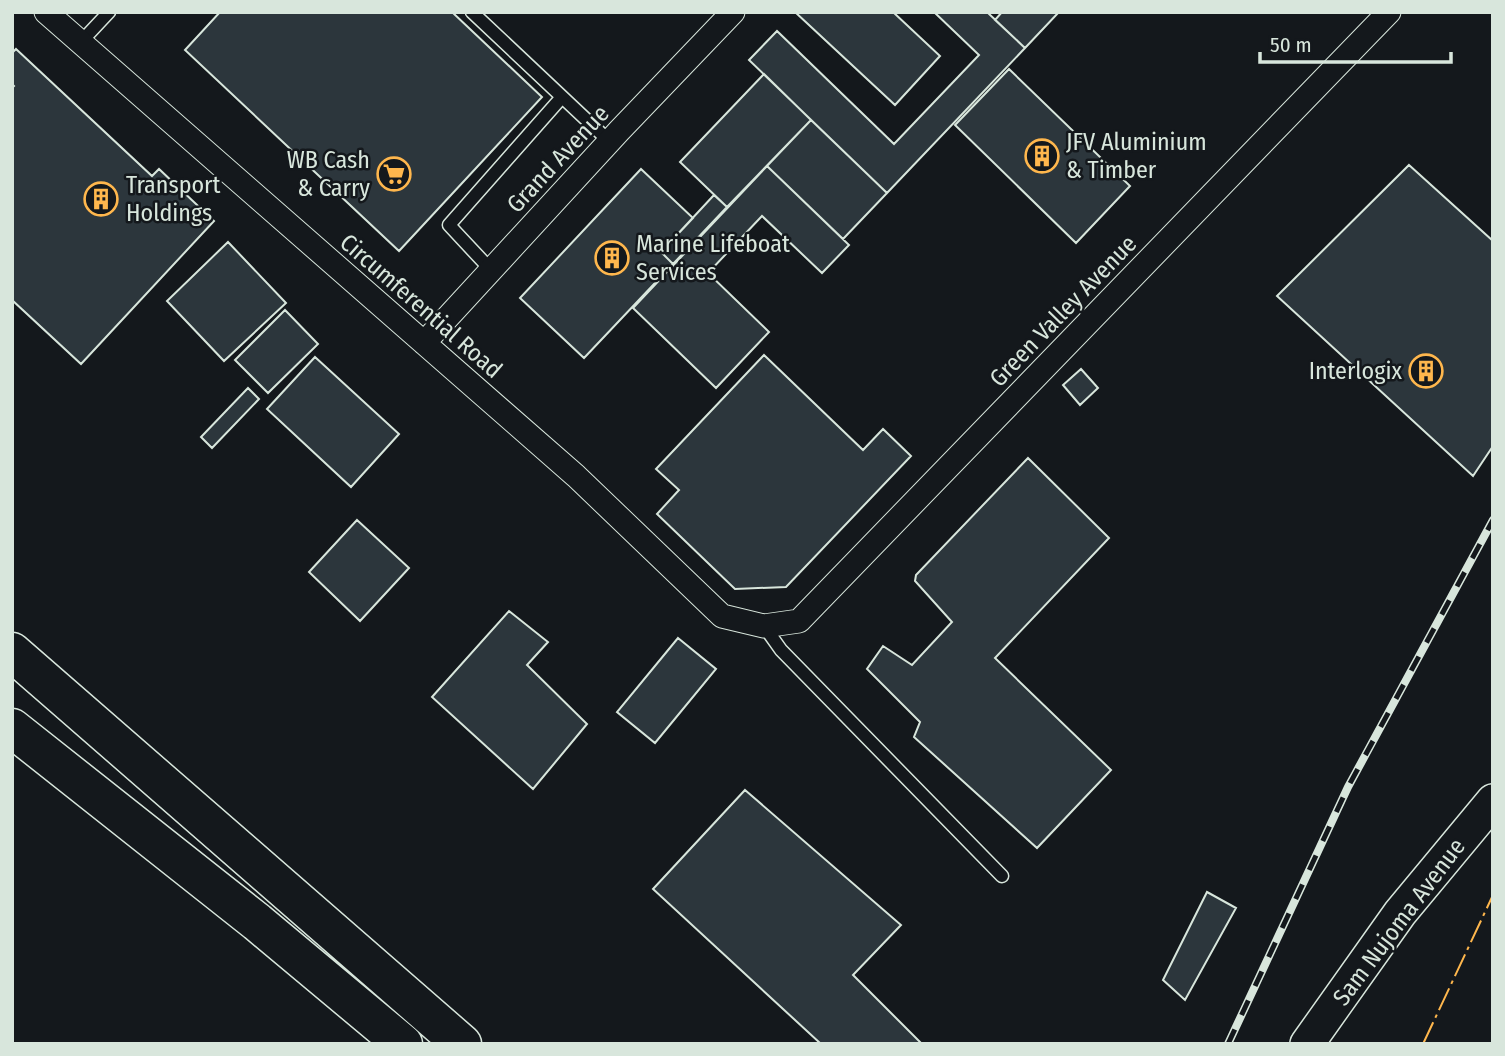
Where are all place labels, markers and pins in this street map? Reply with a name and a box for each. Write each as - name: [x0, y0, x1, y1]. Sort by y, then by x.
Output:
- place label: JFV Aluminium & Timber: [1066, 128, 1207, 184]
- building icon: JFV Aluminium & Timber: [1023, 137, 1061, 175]
- place label: WB Cash & Carry: [287, 146, 370, 202]
- supermarket icon: WB Cash & Carry: [375, 155, 413, 193]
- place label: Transport Holdings: [126, 171, 220, 227]
- building icon: Transport Holdings: [82, 180, 120, 218]
- place label: Marine Lifeboat Services: [636, 230, 790, 286]
- building icon: Marine Lifeboat Services: [593, 239, 631, 277]
- building icon: Interlogix: [1407, 352, 1445, 390]
- place label: Interlogix: [1309, 357, 1402, 385]

